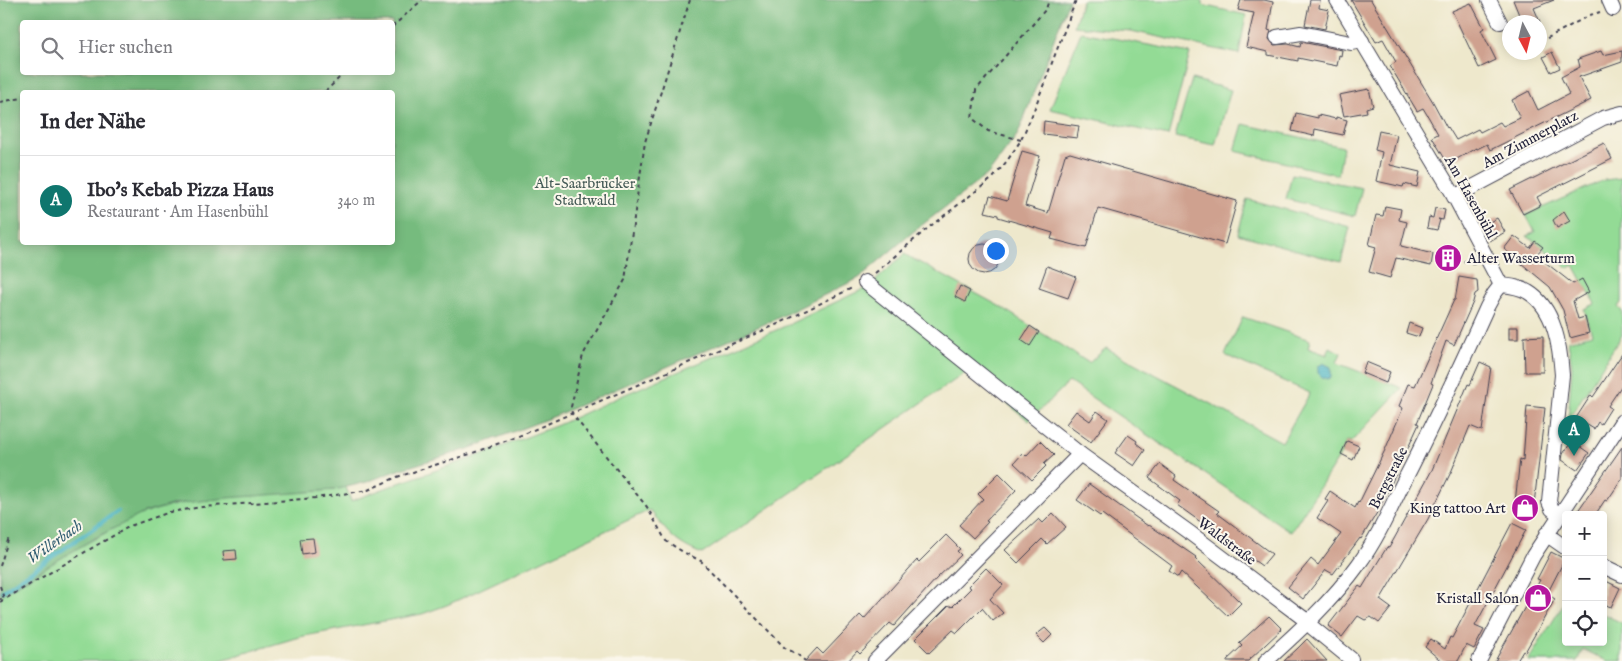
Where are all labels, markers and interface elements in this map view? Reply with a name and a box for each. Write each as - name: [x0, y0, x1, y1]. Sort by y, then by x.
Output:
- north arrow: [1502, 15, 1547, 60]
- search box: [20, 20, 395, 75]
- icon: search: [38, 34, 66, 62]
- text: Hier suchen: [78, 36, 173, 60]
- street label: Am Zimmerplatz: [1478, 106, 1581, 173]
- text: In der Nähe: [40, 109, 146, 136]
- street label: Am Hasenbühl: [1439, 151, 1502, 243]
- park label: Alt-Saarbrücker Stadtwald: [534, 174, 636, 210]
- text: Ibo's Kebab Pizza Haus: [87, 179, 274, 203]
- text: A: [51, 191, 61, 211]
- text: 340 m: [337, 191, 375, 211]
- text: Restaurant · Am Hasenbühl: [87, 203, 268, 223]
- your location: [983, 238, 1009, 264]
- building icon: Alter Wasserturm: [1433, 243, 1463, 273]
- place label: Alter Wasserturm: [1466, 249, 1575, 268]
- pin: A: [1558, 415, 1590, 456]
- street label: Bergstraße: [1365, 444, 1412, 513]
- shop icon: King tattoo Art: [1510, 493, 1540, 523]
- place label: King tattoo Art: [1410, 499, 1506, 518]
- map controls: [1562, 511, 1607, 646]
- button: +: [1562, 511, 1607, 556]
- street label: Waldstraße: [1193, 513, 1260, 570]
- water label: Willerbach: [24, 516, 87, 569]
- button: −: [1562, 556, 1607, 601]
- shop icon: Kristall Salon: [1523, 583, 1553, 613]
- place label: Kristall Salon: [1436, 589, 1519, 608]
- button: locate: [1562, 601, 1607, 646]

